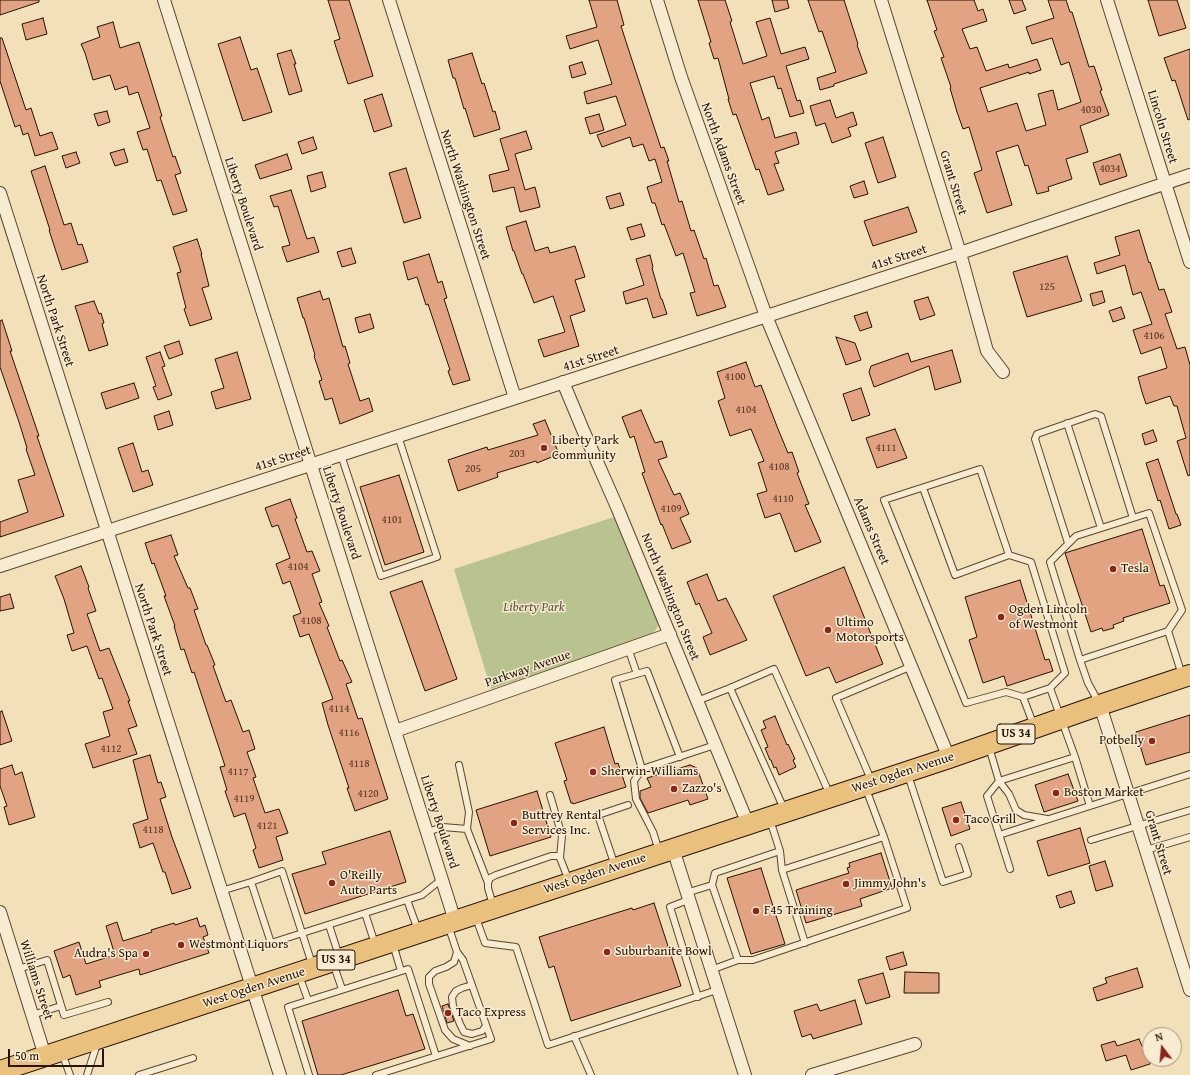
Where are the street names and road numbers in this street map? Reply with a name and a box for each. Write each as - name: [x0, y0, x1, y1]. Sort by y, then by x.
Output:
- street label: Lincoln Street: [1143, 88, 1181, 166]
- street label: North Adams Street: [697, 101, 749, 207]
- street label: North Washington Street: [437, 128, 493, 262]
- street label: Grant Street: [936, 149, 970, 217]
- street label: Liberty Boulevard: [221, 155, 265, 253]
- street label: 41st Street: [869, 242, 929, 274]
- street label: North Park Street: [33, 273, 77, 369]
- street label: 41st Street: [561, 343, 621, 375]
- street label: 41st Street: [253, 443, 313, 475]
- street label: Liberty Boulevard: [319, 464, 363, 562]
- street label: Adams Street: [850, 495, 892, 567]
- street label: North Washington Street: [637, 531, 703, 663]
- street label: North Park Street: [131, 582, 175, 678]
- street label: Parkway Avenue: [483, 647, 573, 691]
- road number: US 34: [997, 724, 1035, 744]
- street label: West Ogden Avenue: [850, 749, 956, 797]
- street label: Liberty Boulevard: [417, 773, 461, 871]
- street label: Grant Street: [1141, 809, 1175, 877]
- street label: West Ogden Avenue: [542, 850, 648, 898]
- street label: Williams Street: [16, 938, 56, 1022]
- road number: US 34: [317, 950, 355, 970]
- street label: West Ogden Avenue: [201, 964, 307, 1012]

